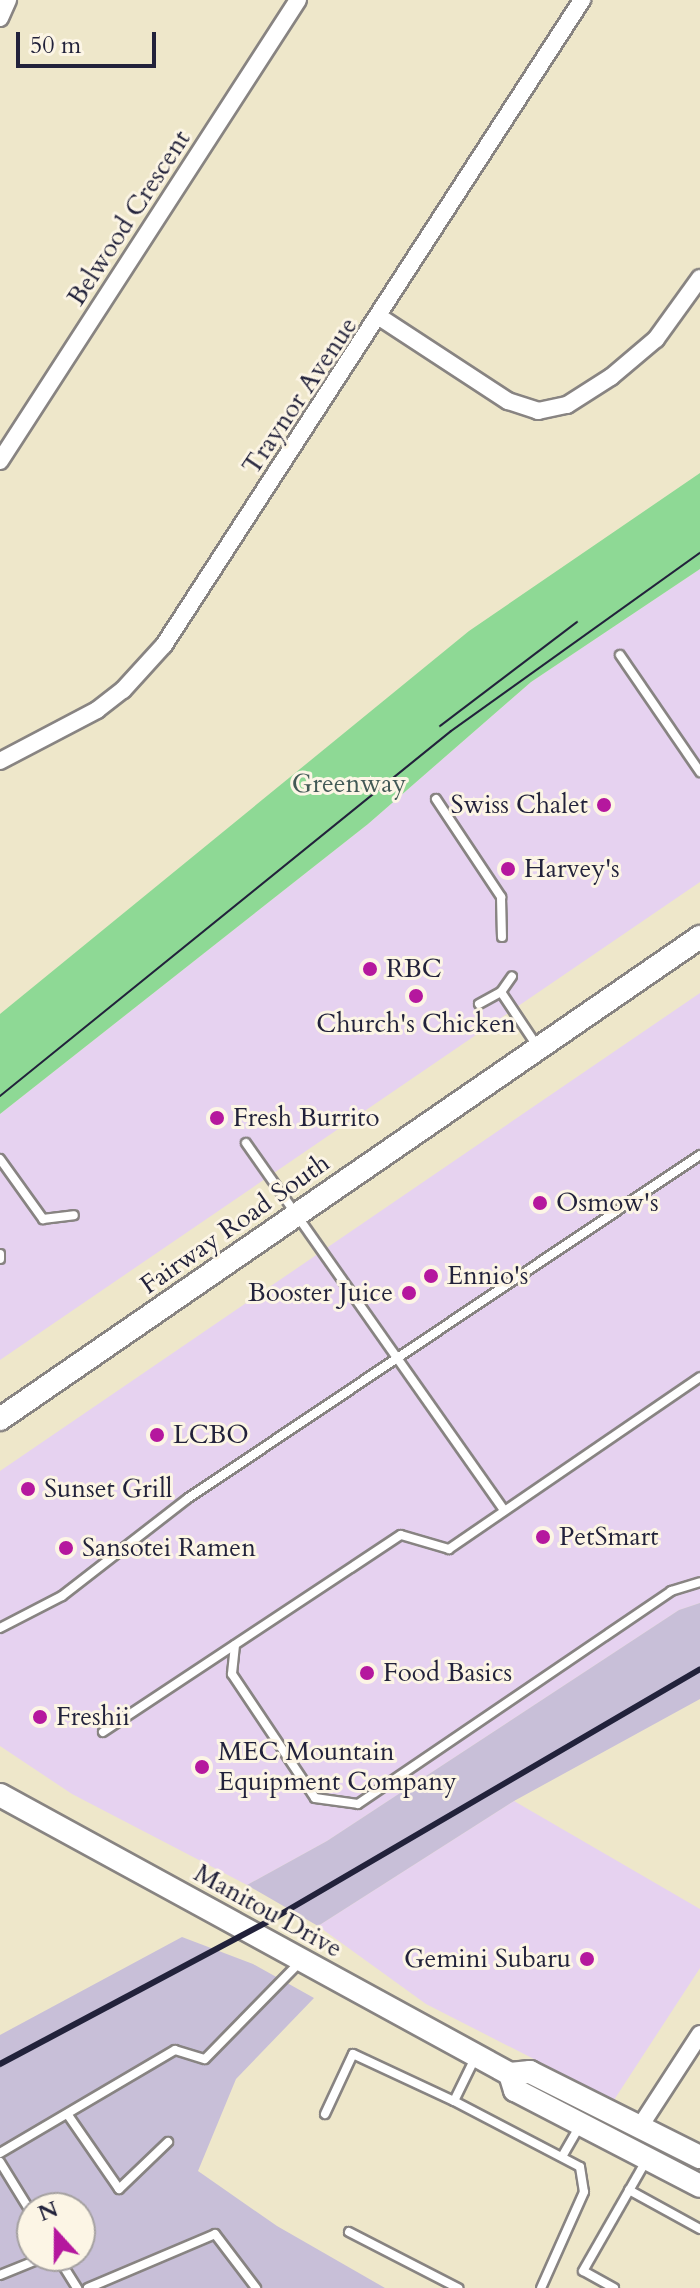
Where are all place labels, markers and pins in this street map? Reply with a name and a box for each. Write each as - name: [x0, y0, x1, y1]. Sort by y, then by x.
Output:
- place label: Swiss Chalet: [450, 789, 588, 821]
- marker: Swiss Chalet: [595, 796, 613, 814]
- place label: Harvey's: [524, 853, 620, 885]
- marker: Harvey's: [499, 860, 517, 878]
- place label: RBC: [386, 953, 442, 985]
- marker: RBC: [361, 960, 379, 978]
- marker: Church's Chicken: [407, 987, 425, 1005]
- place label: Church's Chicken: [316, 1008, 516, 1040]
- place label: Fresh Burrito: [233, 1102, 380, 1134]
- marker: Fresh Burrito: [208, 1109, 226, 1127]
- place label: Osmow's: [556, 1187, 659, 1219]
- marker: Osmow's: [531, 1194, 549, 1212]
- place label: Ennio's: [447, 1260, 529, 1292]
- marker: Ennio's: [422, 1267, 440, 1285]
- place label: Booster Juice: [248, 1277, 393, 1309]
- marker: Booster Juice: [400, 1284, 418, 1302]
- place label: LCBO: [173, 1419, 249, 1451]
- marker: LCBO: [148, 1426, 166, 1444]
- place label: Sunset Grill: [44, 1473, 172, 1505]
- marker: Sunset Grill: [19, 1480, 37, 1498]
- place label: PetSmart: [559, 1521, 658, 1553]
- marker: PetSmart: [534, 1528, 552, 1546]
- place label: Sansotei Ramen: [82, 1532, 256, 1564]
- marker: Sansotei Ramen: [57, 1539, 75, 1557]
- place label: Food Basics: [383, 1657, 512, 1689]
- marker: Food Basics: [358, 1664, 376, 1682]
- place label: Freshii: [56, 1701, 130, 1733]
- marker: Freshii: [31, 1708, 49, 1726]
- place label: MEC Mountain Equipment Company: [218, 1736, 457, 1798]
- marker: MEC Mountain Equipment Company: [193, 1758, 211, 1776]
- place label: Gemini Subaru: [404, 1943, 571, 1975]
- marker: Gemini Subaru: [578, 1950, 596, 1968]

